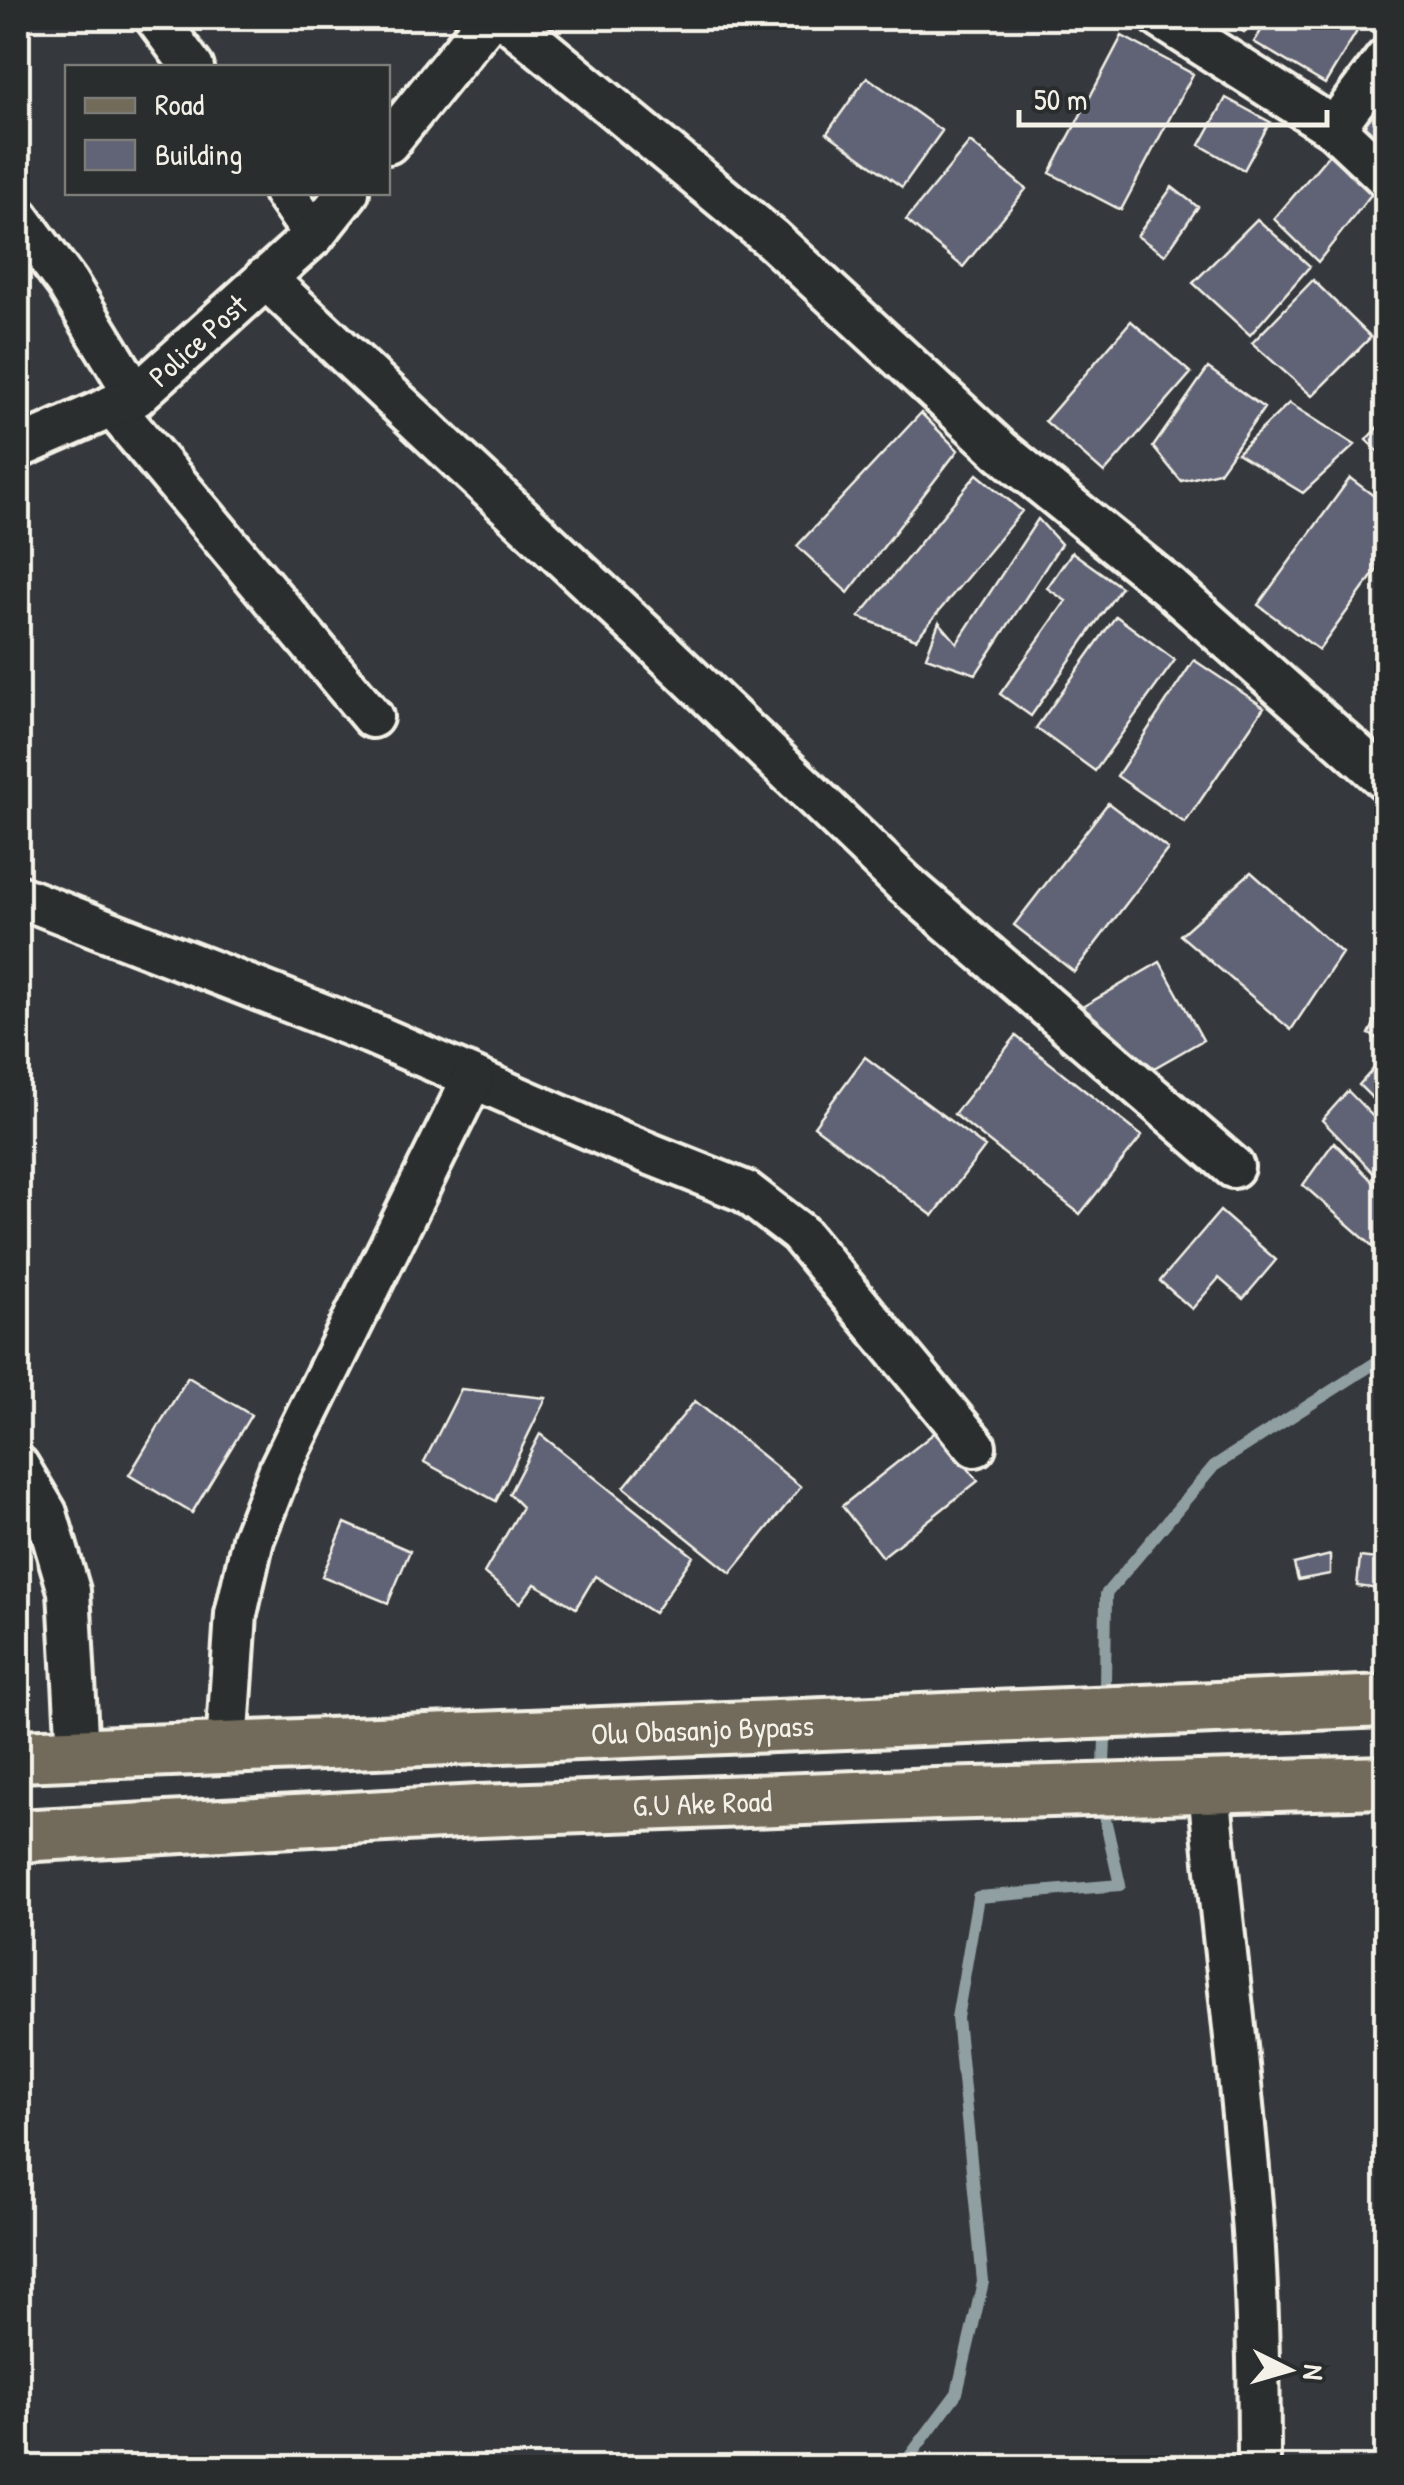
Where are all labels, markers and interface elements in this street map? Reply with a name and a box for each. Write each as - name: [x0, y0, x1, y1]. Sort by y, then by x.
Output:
- legend: [65, 65, 390, 195]
- scale bar: [1019, 65, 1326, 127]
- text: 50 m: [1034, 79, 1087, 119]
- text: Road: [155, 84, 204, 124]
- text: Building: [155, 134, 242, 174]
- street label: Police Post: [140, 285, 256, 395]
- street label: Olu Obasanjo Bypass: [590, 1705, 815, 1753]
- street label: G.U Ake Road: [632, 1780, 773, 1825]
- north arrow: [1239, 2320, 1339, 2420]
- text: N: [1294, 2363, 1333, 2381]

